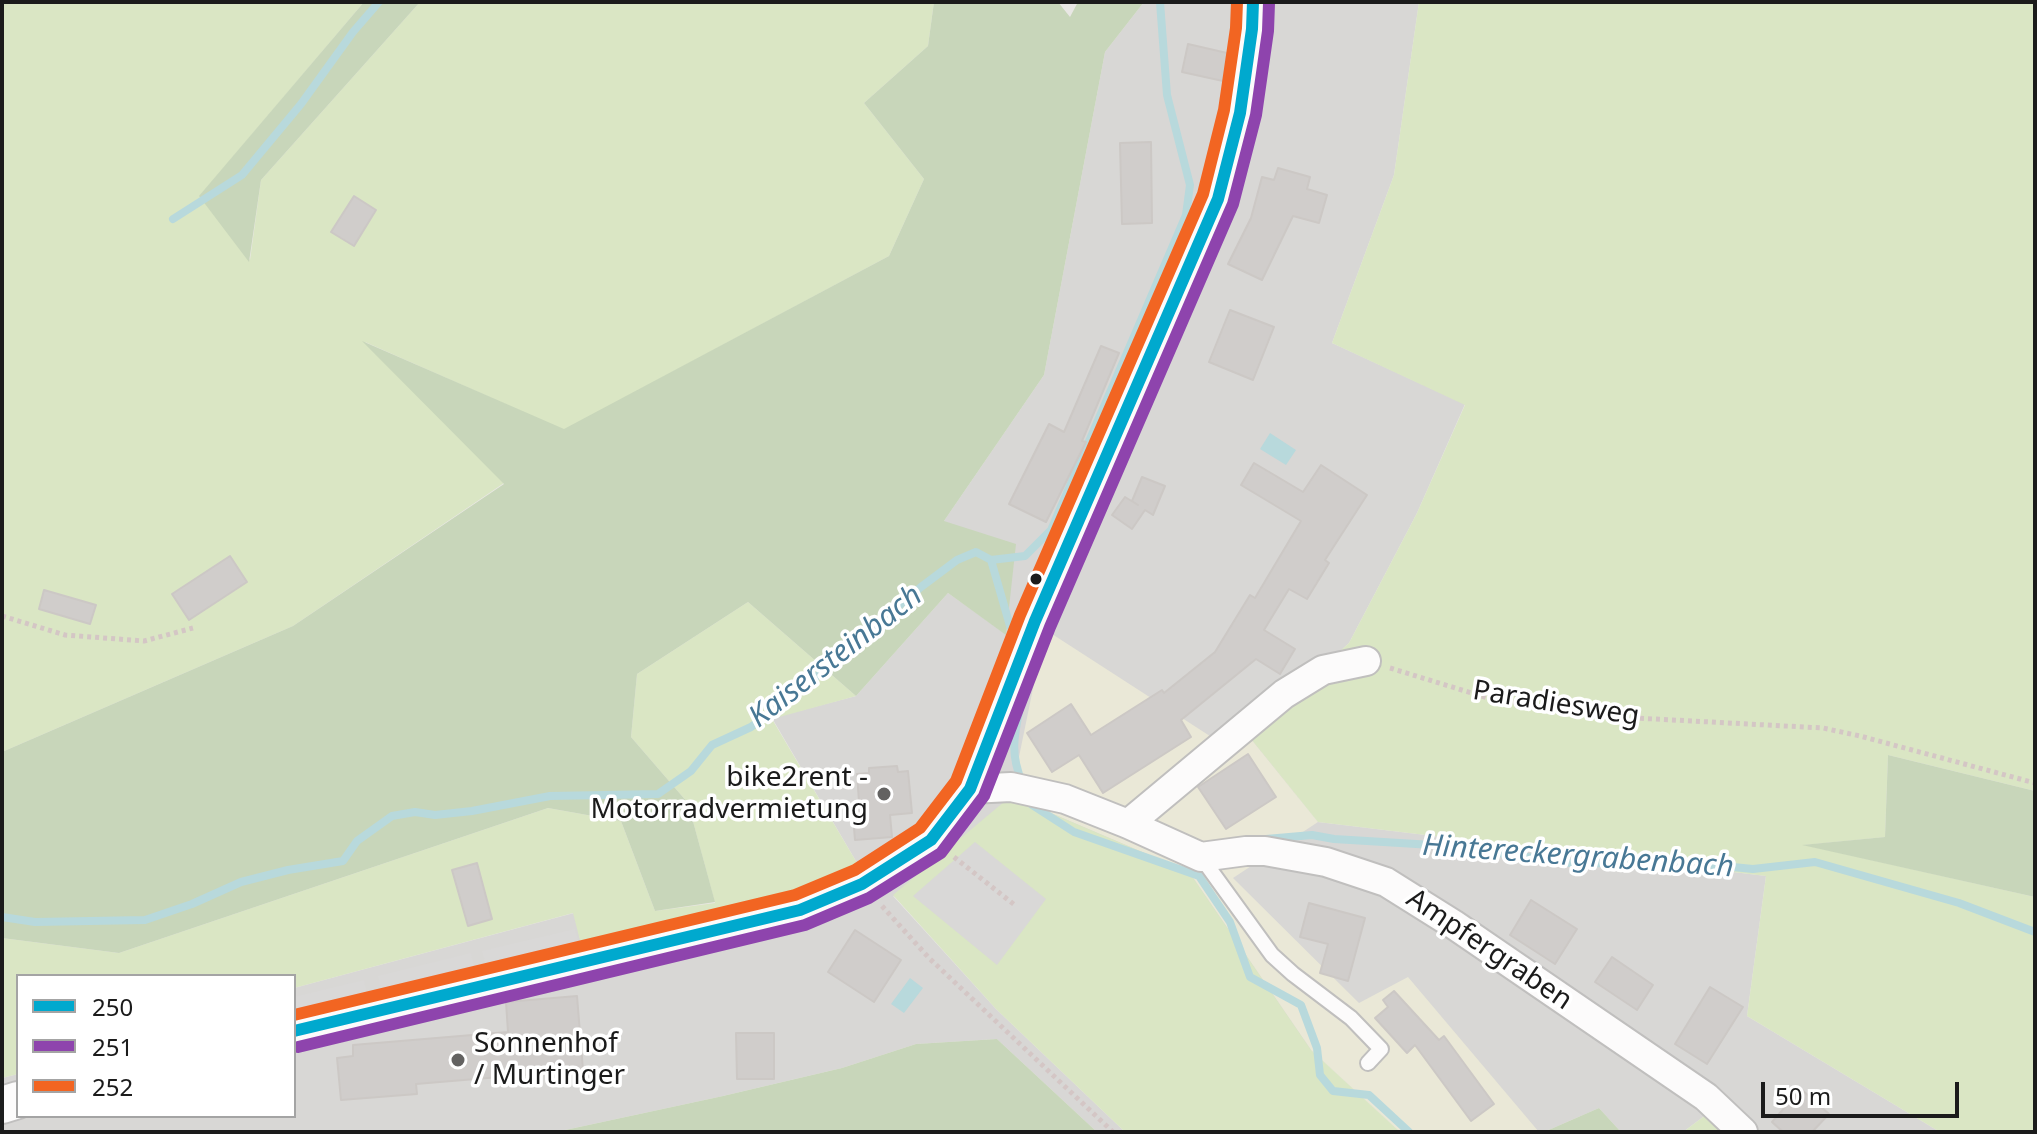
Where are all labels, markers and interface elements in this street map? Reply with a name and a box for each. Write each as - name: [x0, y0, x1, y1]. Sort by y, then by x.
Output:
- unlabelled marker: [1028, 571, 1044, 587]
- water label: Kaisersteinbach: [742, 578, 930, 736]
- street label: Paradiesweg: [1470, 674, 1642, 734]
- place label: bike2rent - Motorradvermietung: [590, 761, 868, 827]
- marker: bike2rent - Motorradvermietung: [875, 785, 893, 803]
- water label: Hintereckergrabenbach: [1421, 828, 1735, 886]
- street label: Ampfergraben: [1400, 882, 1578, 1018]
- legend: [16, 974, 296, 1118]
- text: 250: [92, 990, 133, 1023]
- place label: Sonnenhof / Murtinger: [474, 1027, 625, 1093]
- text: 251: [92, 1030, 133, 1063]
- marker: Sonnenhof / Murtinger: [449, 1051, 467, 1069]
- scale bar: [1765, 1066, 1963, 1116]
- text: 252: [92, 1070, 133, 1103]
- text: 50 m: [1775, 1079, 1831, 1112]

